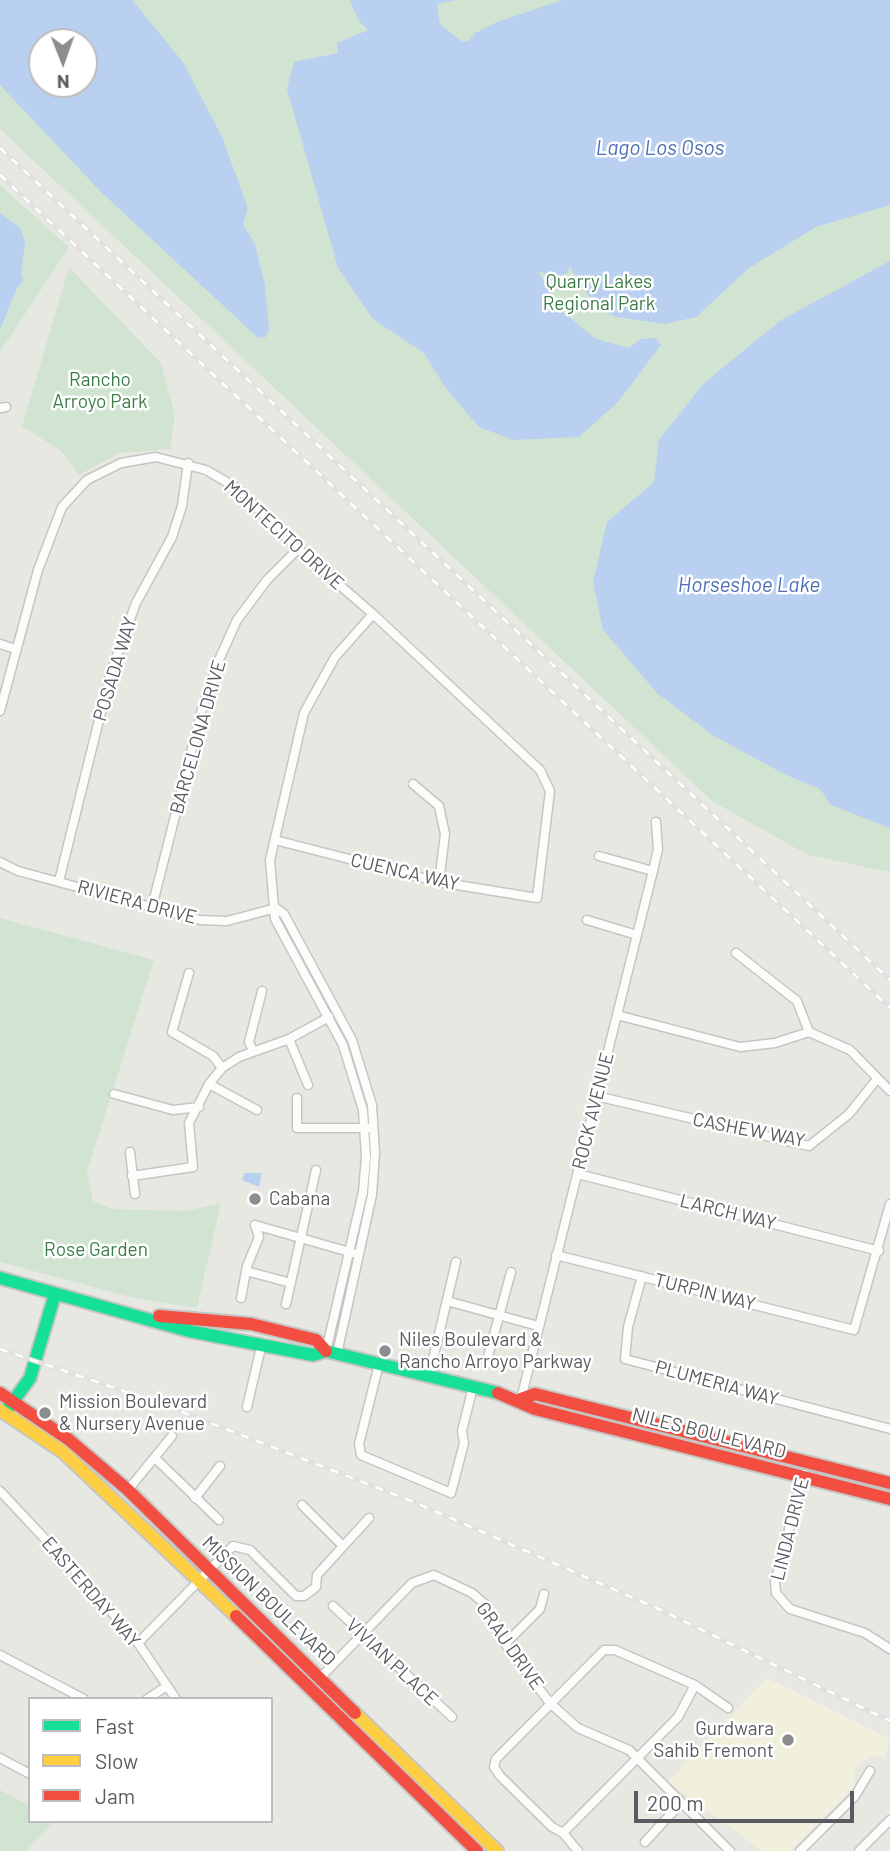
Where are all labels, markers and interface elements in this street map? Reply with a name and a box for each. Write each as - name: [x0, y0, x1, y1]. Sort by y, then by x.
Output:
- north arrow: [28, 28, 98, 98]
- text: N: [57, 71, 70, 94]
- water label: Lago Los Osos: [596, 135, 724, 161]
- park label: Quarry Lakes Regional Park: [543, 271, 655, 315]
- park label: Rancho Arroyo Park: [52, 369, 148, 413]
- street label: MONTECITO DRIVE: [219, 475, 349, 595]
- water label: Horseshoe Lake: [678, 572, 820, 598]
- street label: POSADA WAY: [88, 614, 142, 724]
- street label: BARCELONA DRIVE: [165, 657, 231, 817]
- street label: CUENCA WAY: [348, 848, 462, 896]
- street label: RIVIERA DRIVE: [75, 875, 199, 929]
- street label: ROCK AVENUE: [567, 1050, 619, 1172]
- street label: CASHEW WAY: [691, 1108, 807, 1152]
- place label: Cabana: [269, 1188, 330, 1210]
- street label: LARCH WAY: [678, 1189, 778, 1235]
- marker: Cabana: [247, 1191, 263, 1207]
- park label: Rose Garden: [44, 1239, 148, 1261]
- street label: TURPIN WAY: [652, 1268, 758, 1316]
- place label: Niles Boulevard & Rancho Arroyo Parkway: [399, 1329, 592, 1373]
- marker: Niles Boulevard & Rancho Arroyo Parkway: [377, 1343, 393, 1359]
- street label: PLUMERIA WAY: [653, 1356, 781, 1410]
- place label: Mission Boulevard & Nursery Avenue: [59, 1391, 207, 1435]
- street label: NILES BOULEVARD: [630, 1403, 788, 1463]
- marker: Mission Boulevard & Nursery Avenue: [37, 1405, 53, 1421]
- street label: LINDA DRIVE: [766, 1475, 814, 1583]
- street label: MISSION BOULEVARD: [197, 1531, 341, 1671]
- street label: EASTERDAY WAY: [37, 1532, 145, 1652]
- street label: GRAU DRIVE: [471, 1598, 549, 1694]
- street label: VIVIAN PLACE: [341, 1614, 443, 1710]
- legend: [28, 1697, 273, 1823]
- text: Fast: [95, 1713, 135, 1738]
- place label: Gurdwara Sahib Fremont: [653, 1718, 774, 1762]
- marker: Gurdwara Sahib Fremont: [780, 1732, 796, 1748]
- text: Slow: [95, 1748, 138, 1773]
- scale bar: [638, 1778, 858, 1822]
- text: Jam: [95, 1783, 135, 1808]
- text: 200 m: [647, 1790, 704, 1815]

